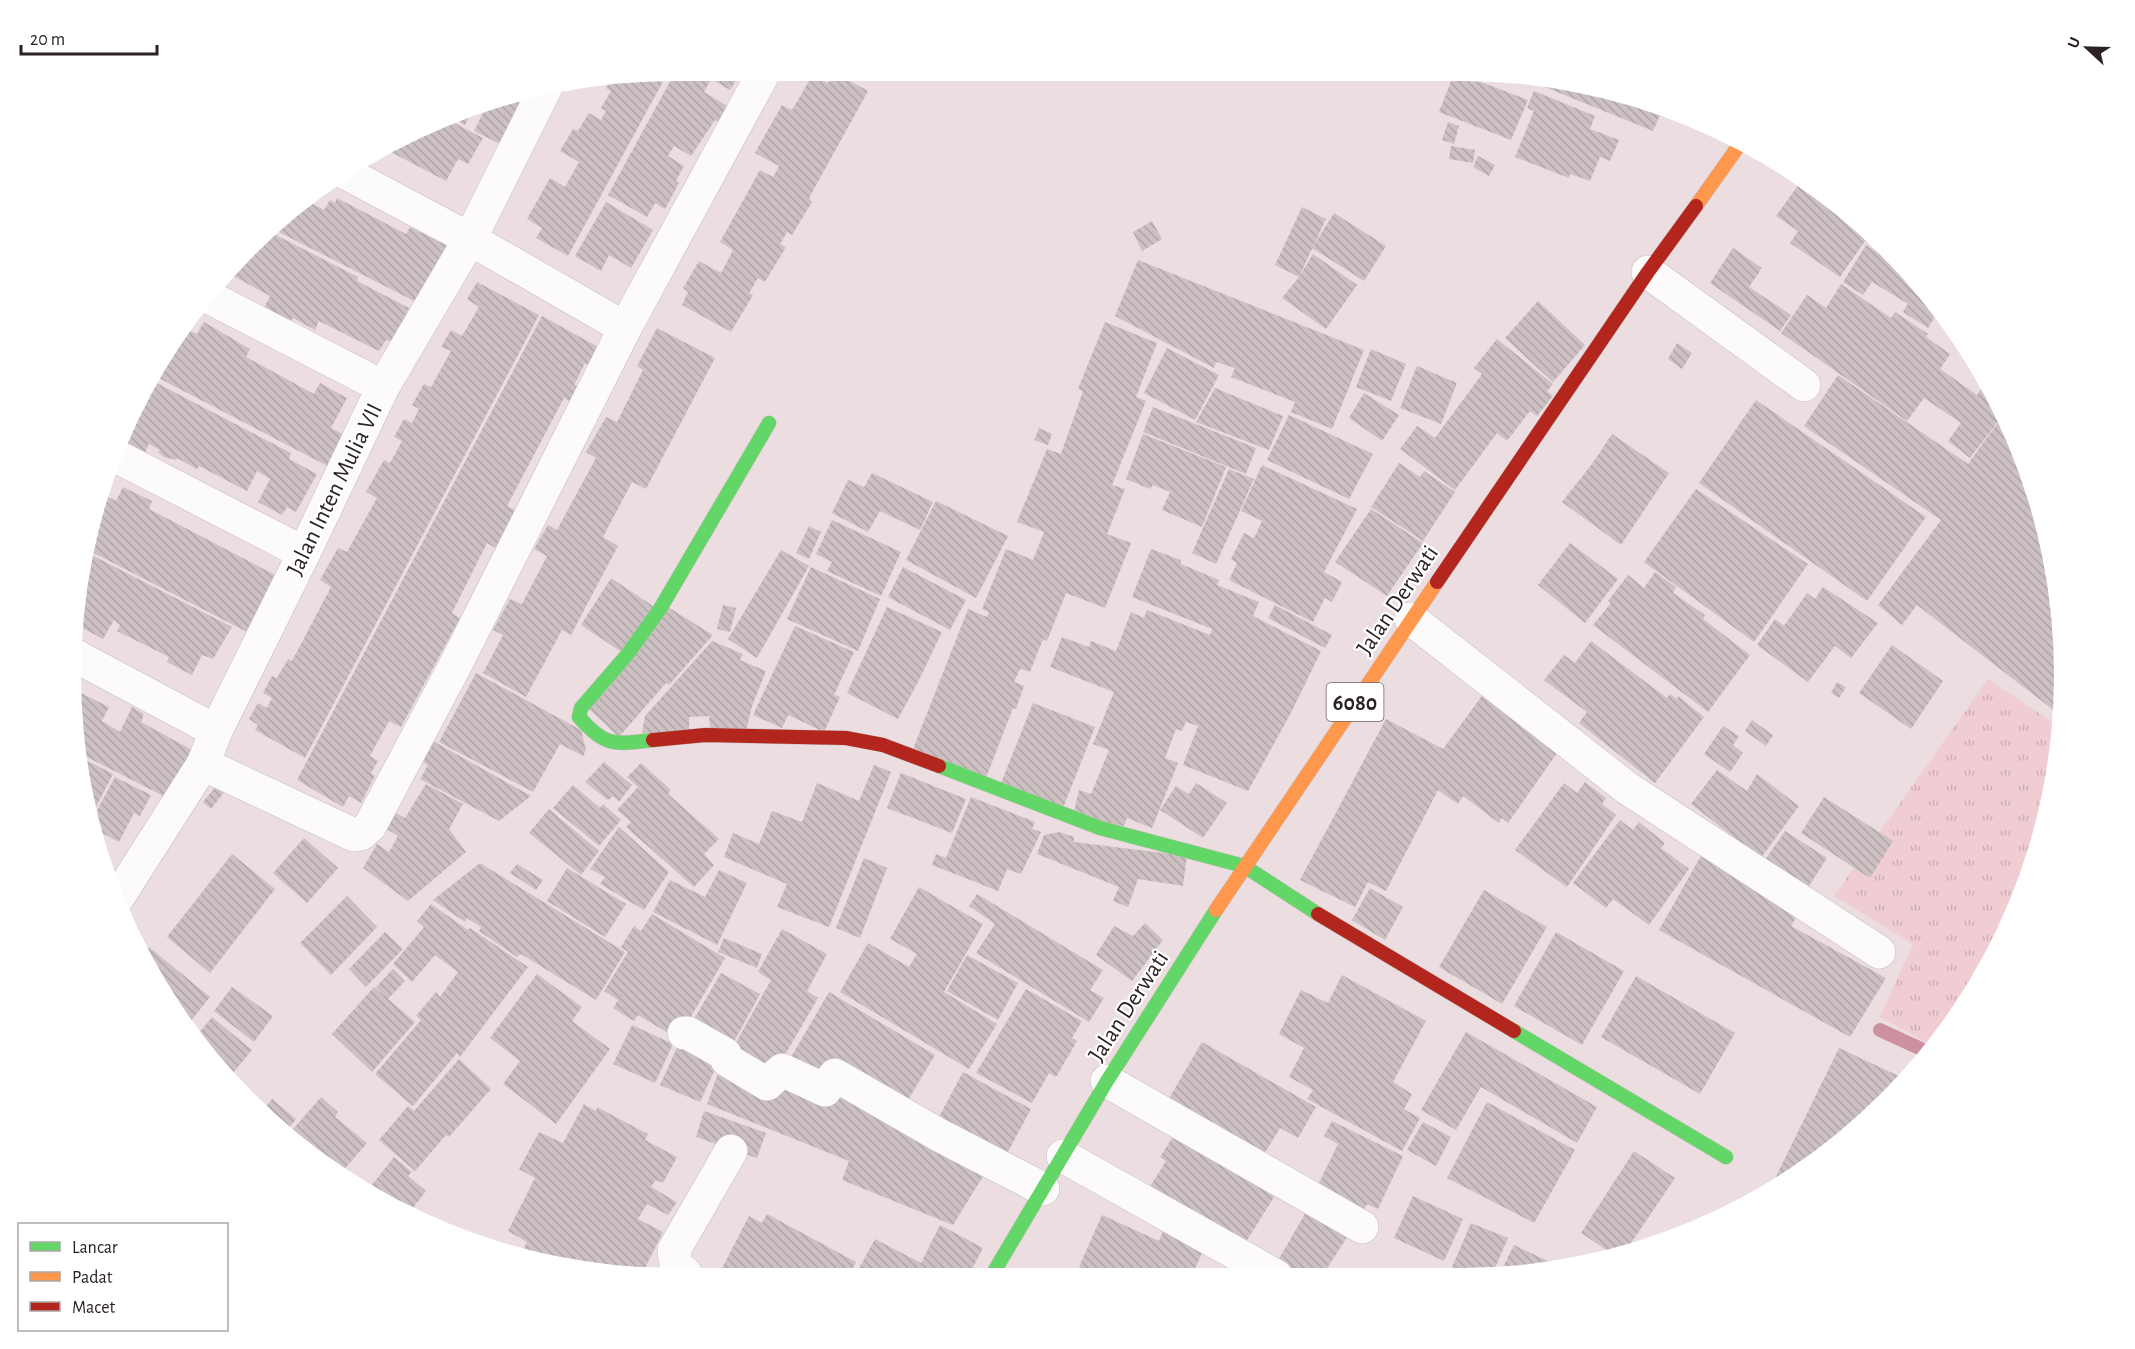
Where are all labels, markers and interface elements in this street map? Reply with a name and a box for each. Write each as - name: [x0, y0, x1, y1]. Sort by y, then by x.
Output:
- scale bar: [21, 18, 158, 56]
- north arrow: [2057, 18, 2117, 78]
- text: 20 m: [30, 31, 65, 49]
- text: U: [2065, 35, 2083, 50]
- street label: Jalan Inten Mulia VII: [283, 400, 387, 579]
- street label: Jalan Derwati: [1353, 542, 1443, 660]
- road number: 6080: [1326, 683, 1384, 721]
- street label: Jalan Derwati: [1084, 947, 1173, 1066]
- legend: [18, 1223, 228, 1331]
- text: Lancar: [72, 1239, 118, 1257]
- text: Padat: [72, 1269, 113, 1287]
- text: Macet: [72, 1299, 116, 1317]

